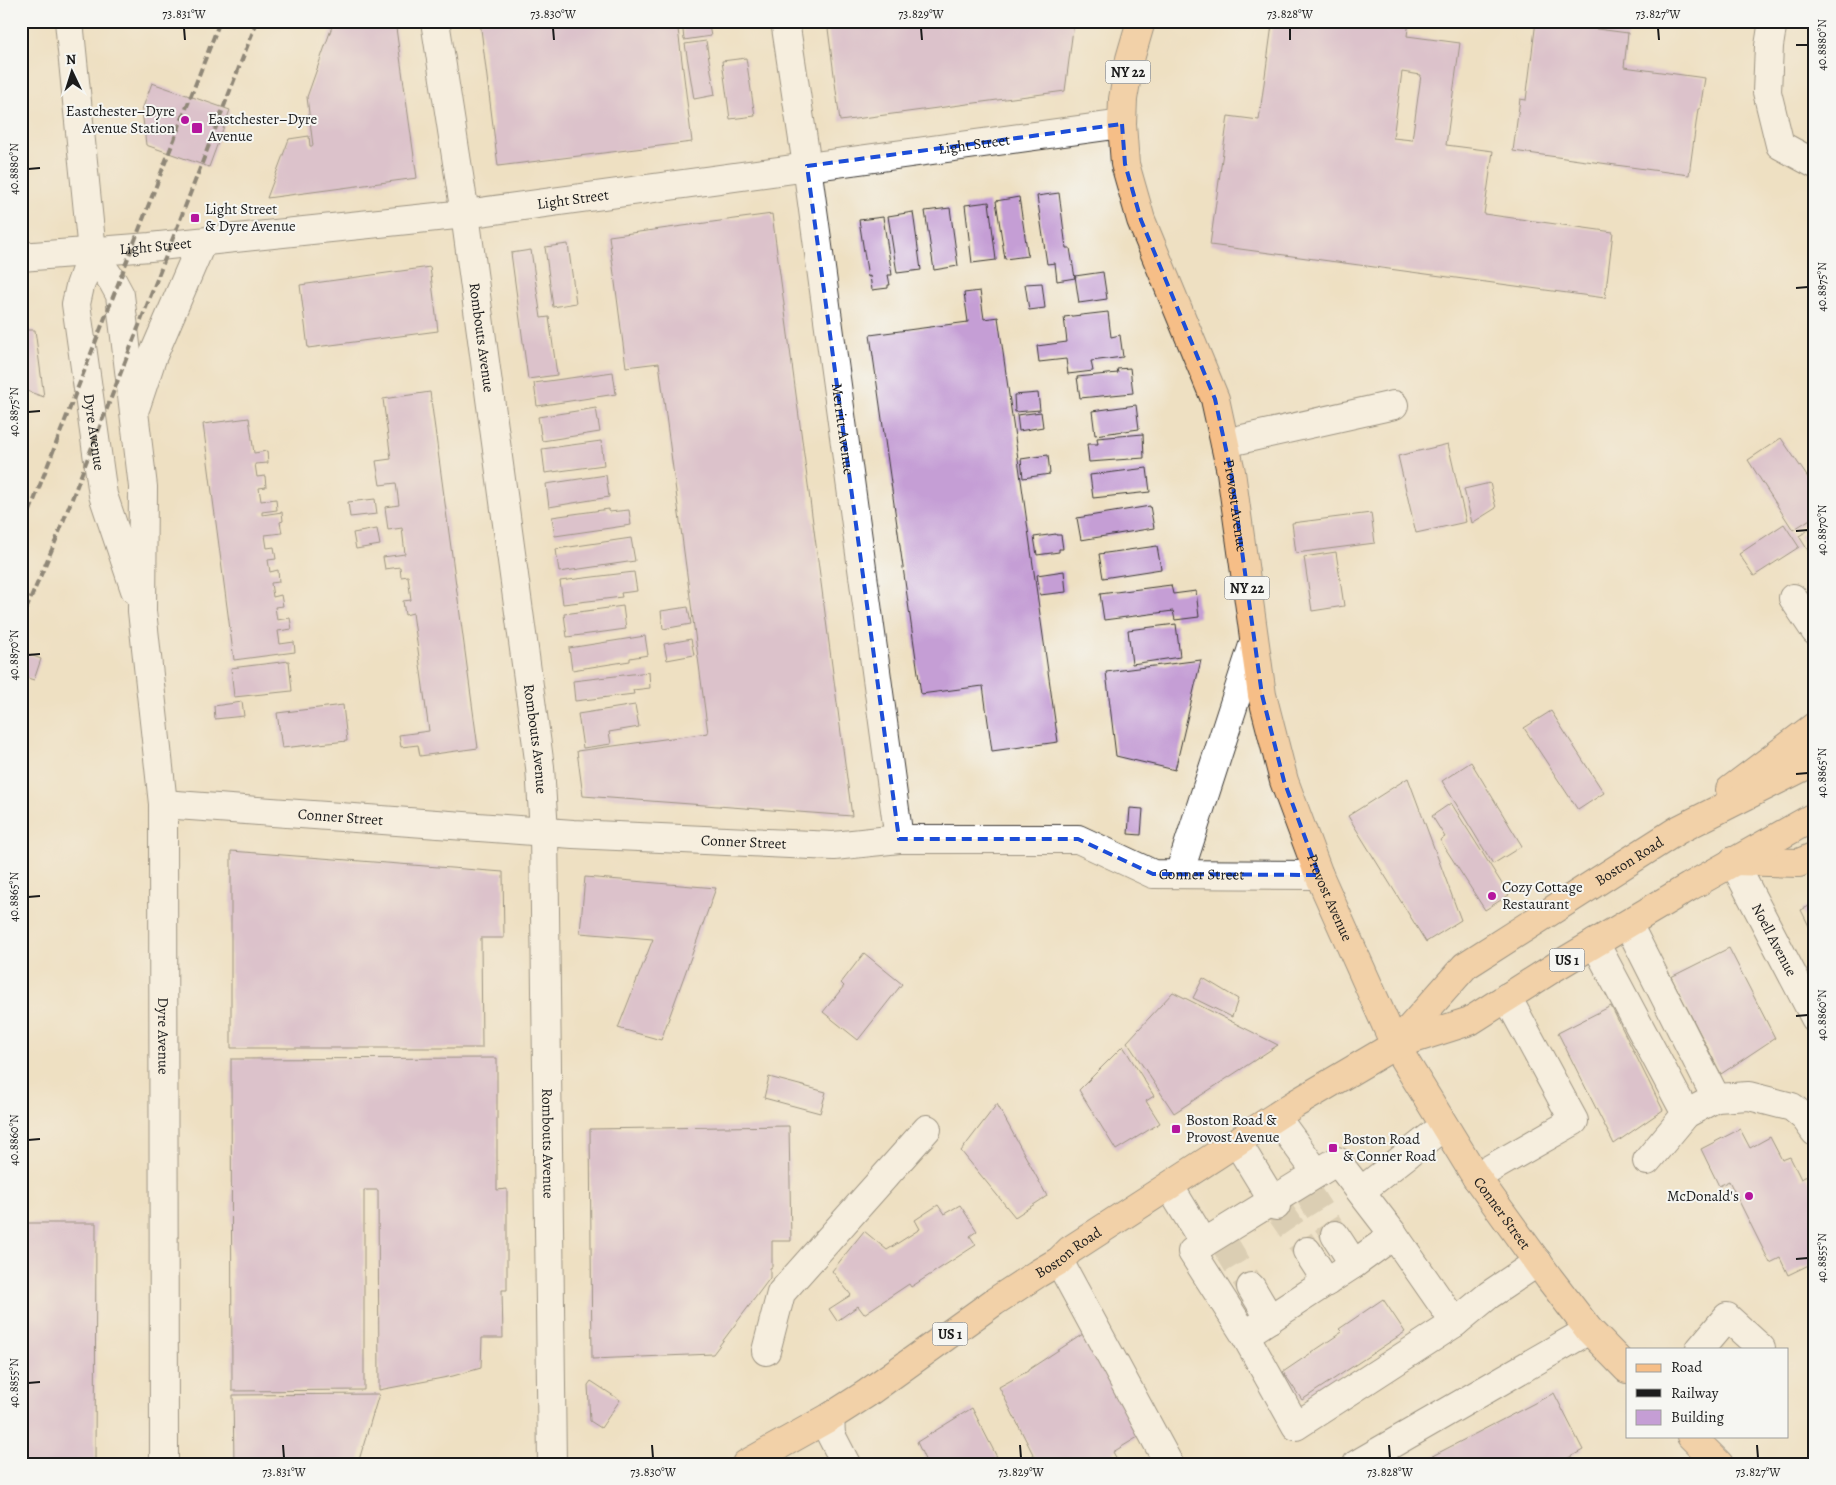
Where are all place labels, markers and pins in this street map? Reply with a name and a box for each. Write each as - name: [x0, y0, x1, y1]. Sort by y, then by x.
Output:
- place label: Eastchester–Dyre Avenue Station: [66, 101, 175, 138]
- place label: Eastchester–Dyre Avenue: [207, 109, 317, 146]
- marker: Eastchester–Dyre Avenue Station: [179, 114, 191, 126]
- marker: Eastchester–Dyre Avenue: [190, 121, 204, 135]
- place label: Light Street & Dyre Avenue: [205, 199, 296, 236]
- marker: Light Street & Dyre Avenue: [189, 212, 201, 224]
- place label: Cozy Cottage Restaurant: [1502, 877, 1583, 914]
- marker: Cozy Cottage Restaurant: [1486, 890, 1498, 902]
- place label: Boston Road & Provost Avenue: [1186, 1110, 1280, 1147]
- marker: Boston Road & Provost Avenue: [1170, 1123, 1182, 1135]
- place label: Boston Road & Conner Road: [1343, 1129, 1437, 1166]
- marker: Boston Road & Conner Road: [1327, 1142, 1339, 1154]
- place label: McDonald's: [1667, 1186, 1739, 1206]
- marker: McDonald's: [1743, 1190, 1755, 1202]

